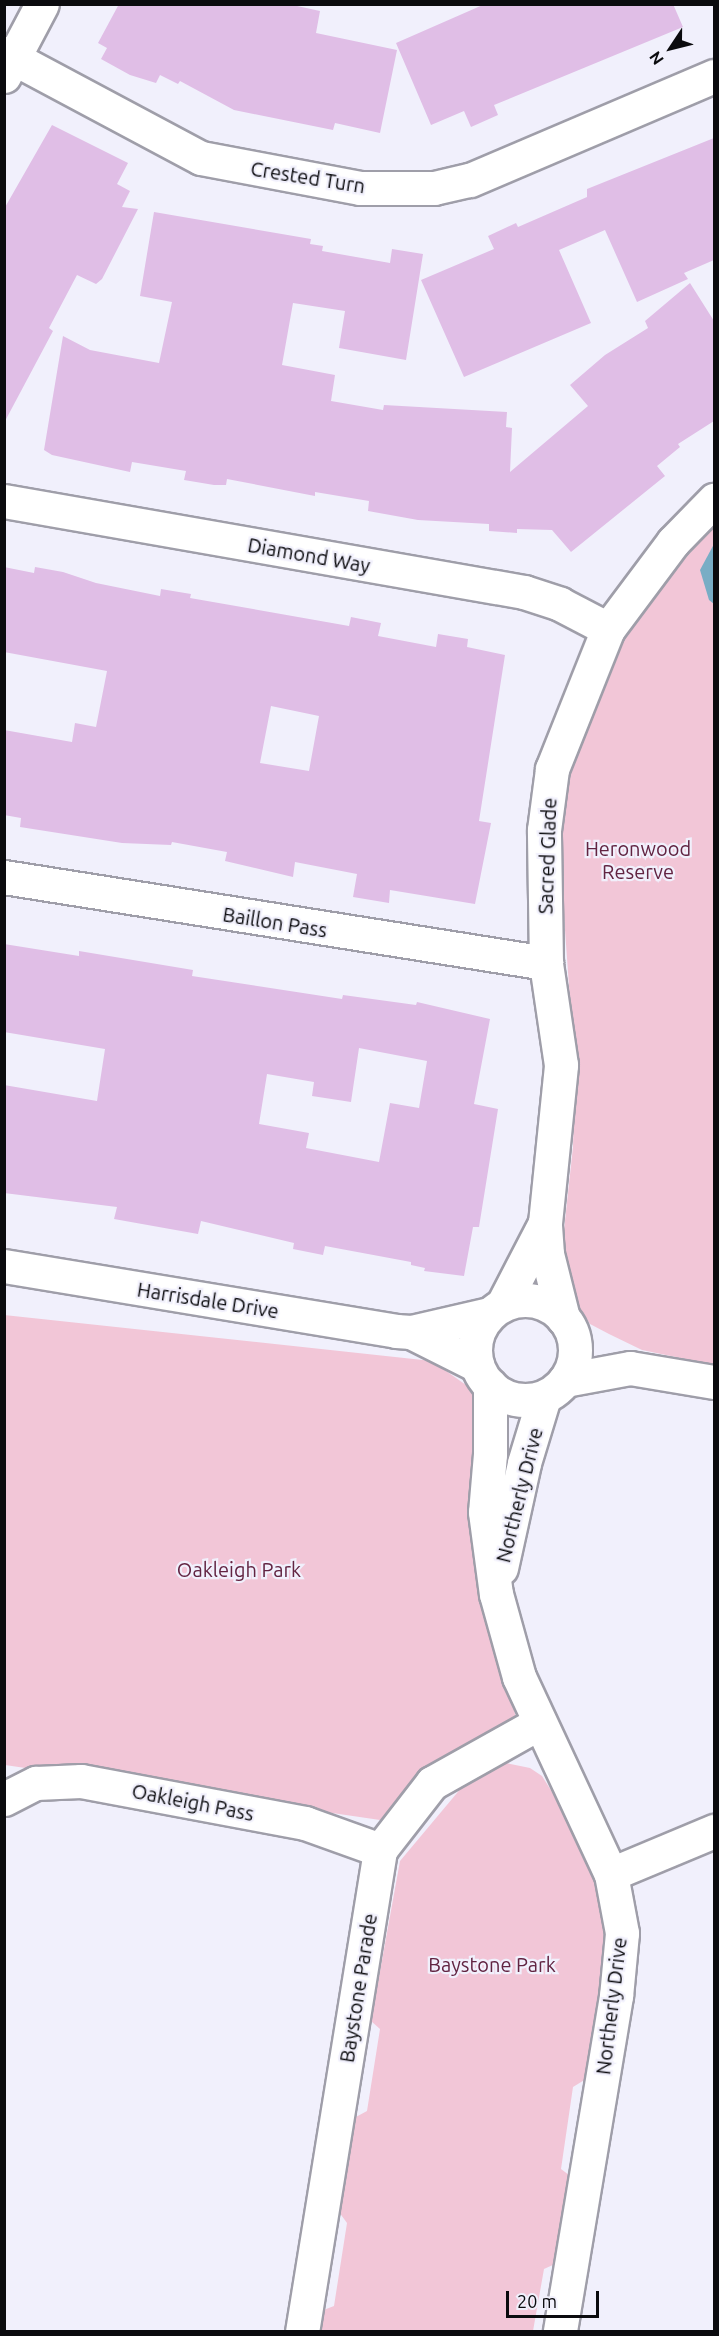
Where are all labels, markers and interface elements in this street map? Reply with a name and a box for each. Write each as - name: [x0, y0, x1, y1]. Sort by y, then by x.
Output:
- north arrow: [641, 18, 701, 78]
- text: N: [645, 48, 667, 68]
- street label: Crested Turn: [249, 156, 367, 198]
- street label: Diamond Way: [246, 532, 372, 578]
- street label: Sacred Glade: [533, 797, 561, 915]
- park label: Heronwood Reserve: [585, 837, 691, 884]
- street label: Baillon Pass: [221, 902, 329, 942]
- street label: Harrisdale Drive: [135, 1277, 281, 1323]
- street label: Northerly Drive: [491, 1425, 547, 1565]
- park label: Oakleigh Park: [177, 1557, 301, 1581]
- street label: Oakleigh Pass: [130, 1778, 256, 1826]
- street label: Baystone Parade: [334, 1912, 382, 2064]
- street label: Northerly Drive: [591, 1936, 631, 2076]
- park label: Baystone Park: [428, 1952, 556, 1976]
- scale bar: [509, 2279, 602, 2317]
- text: 20 m: [517, 2291, 557, 2311]

